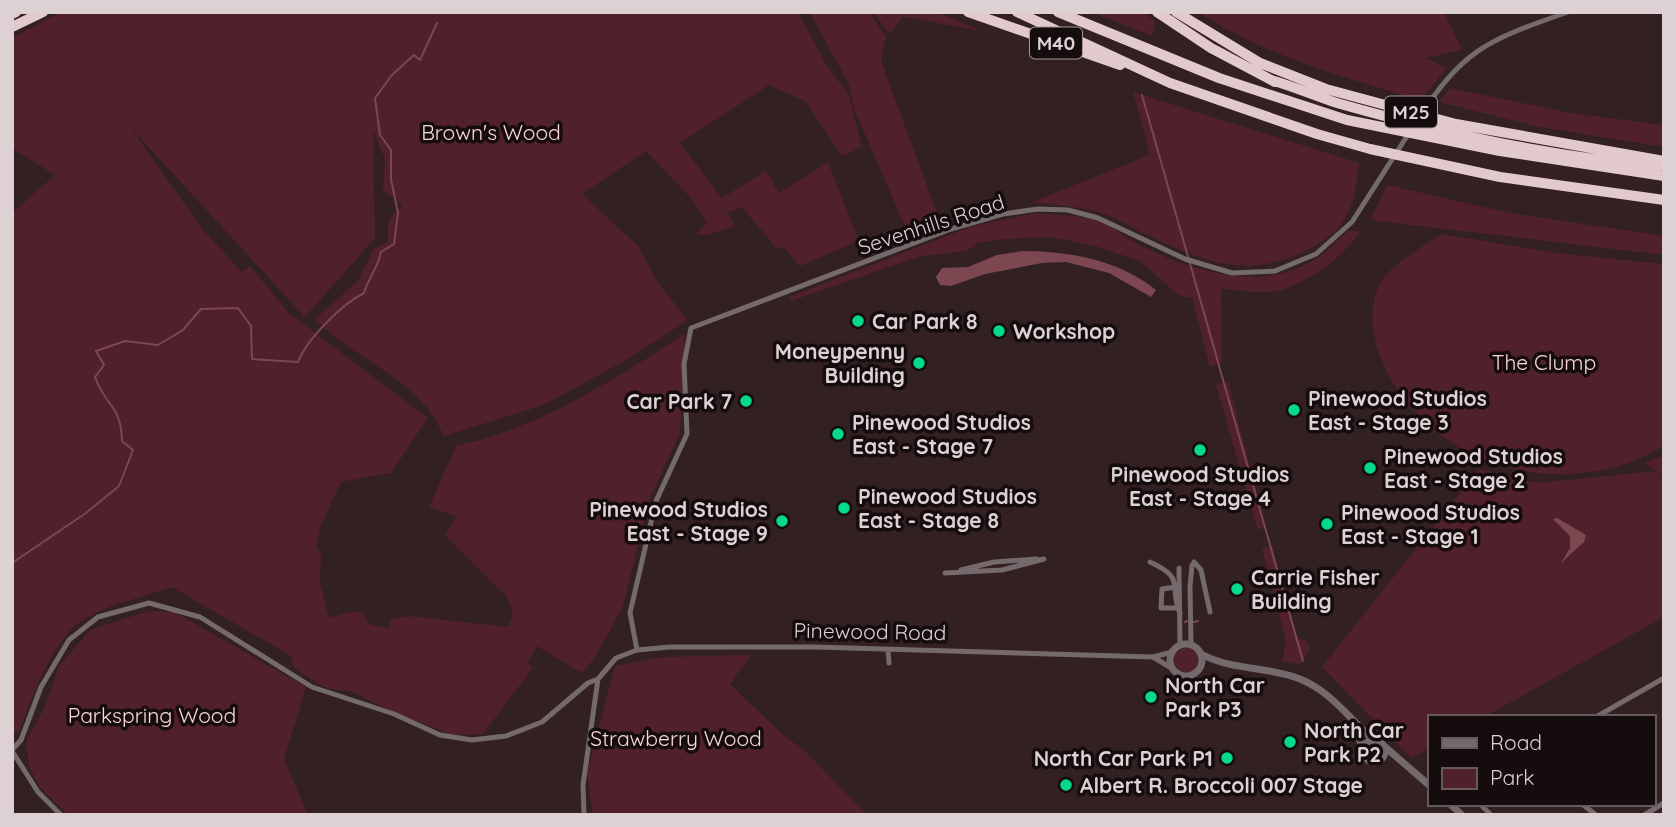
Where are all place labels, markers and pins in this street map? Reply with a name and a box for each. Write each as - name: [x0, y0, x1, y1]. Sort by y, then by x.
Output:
- place label: Car Park 8: [872, 308, 978, 334]
- marker: Car Park 8: [850, 313, 866, 329]
- place label: Workshop: [1013, 318, 1115, 344]
- marker: Workshop: [991, 323, 1007, 339]
- place label: Moneypenny Building: [775, 338, 905, 388]
- marker: Moneypenny Building: [911, 355, 927, 371]
- place label: Pinewood Studios East - Stage 3: [1308, 385, 1487, 435]
- place label: Car Park 7: [626, 388, 732, 414]
- marker: Car Park 7: [738, 393, 754, 409]
- marker: Pinewood Studios East - Stage 3: [1286, 402, 1302, 418]
- place label: Pinewood Studios East - Stage 7: [852, 409, 1031, 459]
- marker: Pinewood Studios East - Stage 7: [830, 426, 846, 442]
- marker: Pinewood Studios East - Stage 4: [1192, 442, 1208, 458]
- place label: Pinewood Studios East - Stage 2: [1384, 443, 1563, 493]
- marker: Pinewood Studios East - Stage 2: [1362, 460, 1378, 476]
- place label: Pinewood Studios East - Stage 4: [1111, 461, 1289, 511]
- place label: Pinewood Studios East - Stage 8: [858, 483, 1037, 533]
- place label: Pinewood Studios East - Stage 9: [589, 496, 768, 546]
- place label: Pinewood Studios East - Stage 1: [1341, 499, 1520, 549]
- marker: Pinewood Studios East - Stage 8: [836, 500, 852, 516]
- marker: Pinewood Studios East - Stage 9: [774, 513, 790, 529]
- marker: Pinewood Studios East - Stage 1: [1319, 516, 1335, 532]
- place label: Carrie Fisher Building: [1251, 564, 1380, 614]
- marker: Carrie Fisher Building: [1229, 581, 1245, 597]
- place label: North Car Park P3: [1165, 672, 1265, 722]
- marker: North Car Park P3: [1143, 689, 1159, 705]
- place label: North Car Park P2: [1304, 717, 1404, 767]
- marker: North Car Park P2: [1282, 734, 1298, 750]
- place label: North Car Park P1: [1034, 745, 1213, 771]
- marker: North Car Park P1: [1219, 750, 1235, 766]
- place label: Albert R. Broccoli 007 Stage: [1080, 772, 1363, 798]
- marker: Albert R. Broccoli 007 Stage: [1058, 777, 1074, 793]

